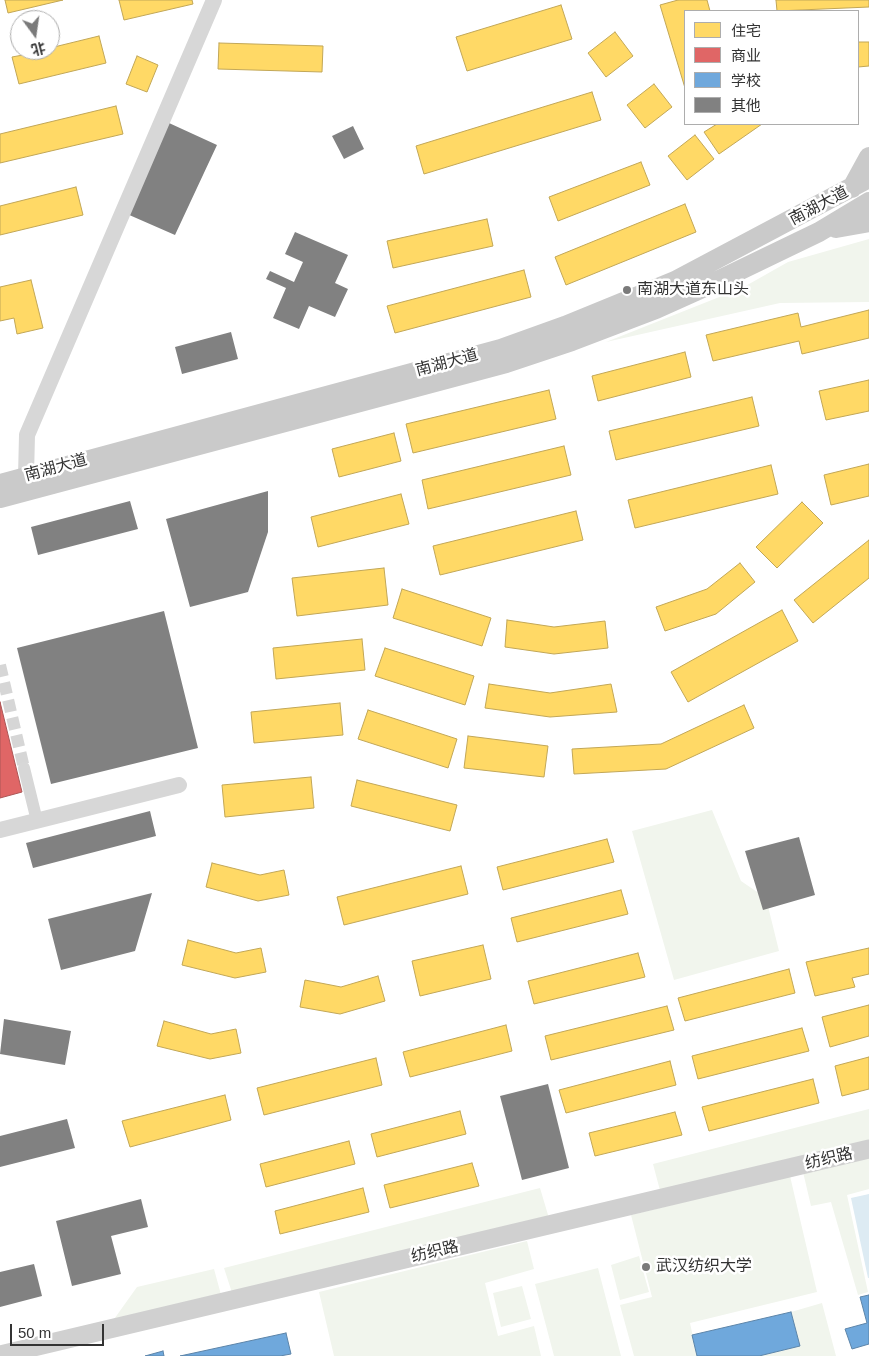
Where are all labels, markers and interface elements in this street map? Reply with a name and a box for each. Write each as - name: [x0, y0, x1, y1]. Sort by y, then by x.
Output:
- north arrow: [10, 10, 60, 60]
- legend: [684, 10, 859, 125]
- text: 住宅: [731, 22, 761, 39]
- text: 北: [30, 39, 47, 58]
- text: 商业: [731, 47, 761, 64]
- text: 学校: [731, 72, 761, 89]
- text: 其他: [731, 97, 761, 114]
- street label: 南湖大道: [786, 183, 852, 229]
- place label: 南湖大道东山头: [637, 280, 749, 300]
- marker: 南湖大道东山头: [621, 284, 633, 296]
- street label: 南湖大道: [414, 345, 480, 381]
- street label: 南湖大道: [23, 450, 89, 486]
- street label: 纺织路: [803, 1144, 855, 1174]
- street label: 纺织路: [409, 1237, 461, 1267]
- place label: 武汉纺织大学: [656, 1257, 752, 1277]
- marker: 武汉纺织大学: [640, 1261, 652, 1273]
- scale bar: [12, 1314, 106, 1346]
- text: 50 m: [18, 1324, 51, 1341]

